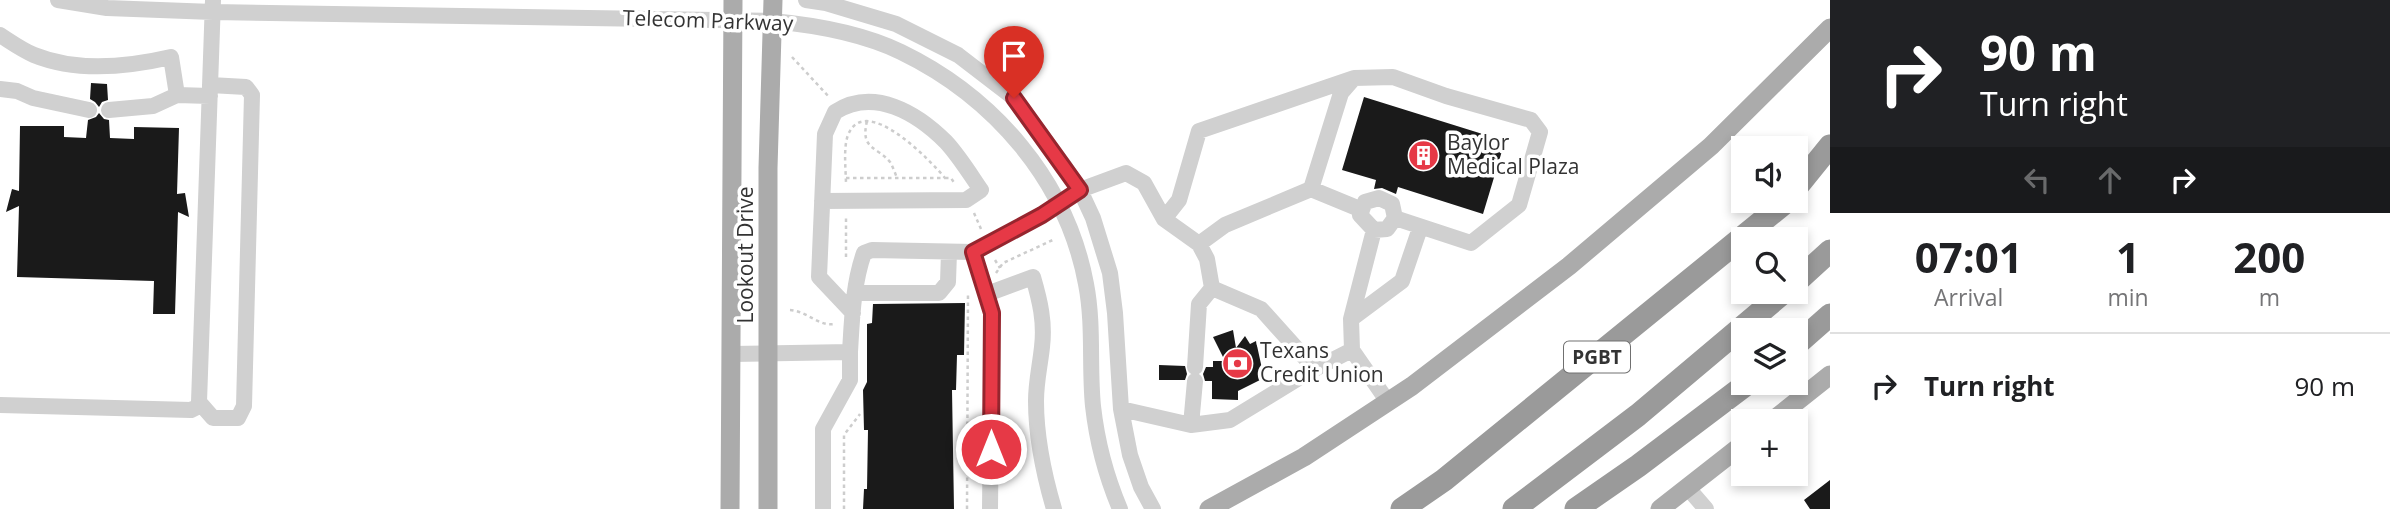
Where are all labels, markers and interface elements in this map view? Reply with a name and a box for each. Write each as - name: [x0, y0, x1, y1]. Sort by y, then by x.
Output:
- street label: Telecom Parkway: [622, 3, 794, 37]
- text: 90 m: [1980, 19, 2097, 85]
- pin: [984, 26, 1044, 98]
- icon: right: [1865, 28, 1956, 119]
- icon: arrive: [995, 37, 1033, 75]
- text: Turn right: [1980, 82, 2128, 125]
- place label: Baylor Medical Plaza: [1447, 128, 1579, 180]
- map controls: [1731, 136, 1808, 486]
- button: sound: [1731, 136, 1808, 213]
- building icon: Baylor Medical Plaza: [1407, 138, 1441, 172]
- icon: left: [2018, 161, 2056, 199]
- icon: ahead: [2091, 161, 2129, 199]
- icon: right: [2164, 161, 2202, 199]
- street label: Lookout Drive: [731, 186, 759, 324]
- button: search: [1731, 227, 1808, 304]
- text: 07:01: [1915, 228, 2023, 285]
- text: 1: [2116, 228, 2140, 285]
- text: 200: [2233, 228, 2305, 285]
- text: Arrival: [1934, 281, 2003, 313]
- text: min: [2107, 281, 2149, 313]
- text: m: [2259, 281, 2280, 313]
- button: layers: [1731, 318, 1808, 395]
- place label: Texans Credit Union: [1260, 336, 1384, 388]
- road number: PGBT: [1564, 342, 1630, 372]
- bank icon: Texans Credit Union: [1220, 346, 1254, 380]
- icon: right: [1865, 367, 1903, 405]
- text: Turn right: [1924, 368, 2055, 404]
- text: 90 m: [2294, 368, 2355, 404]
- button: +: [1731, 409, 1808, 486]
- position arrow: [954, 412, 1028, 486]

